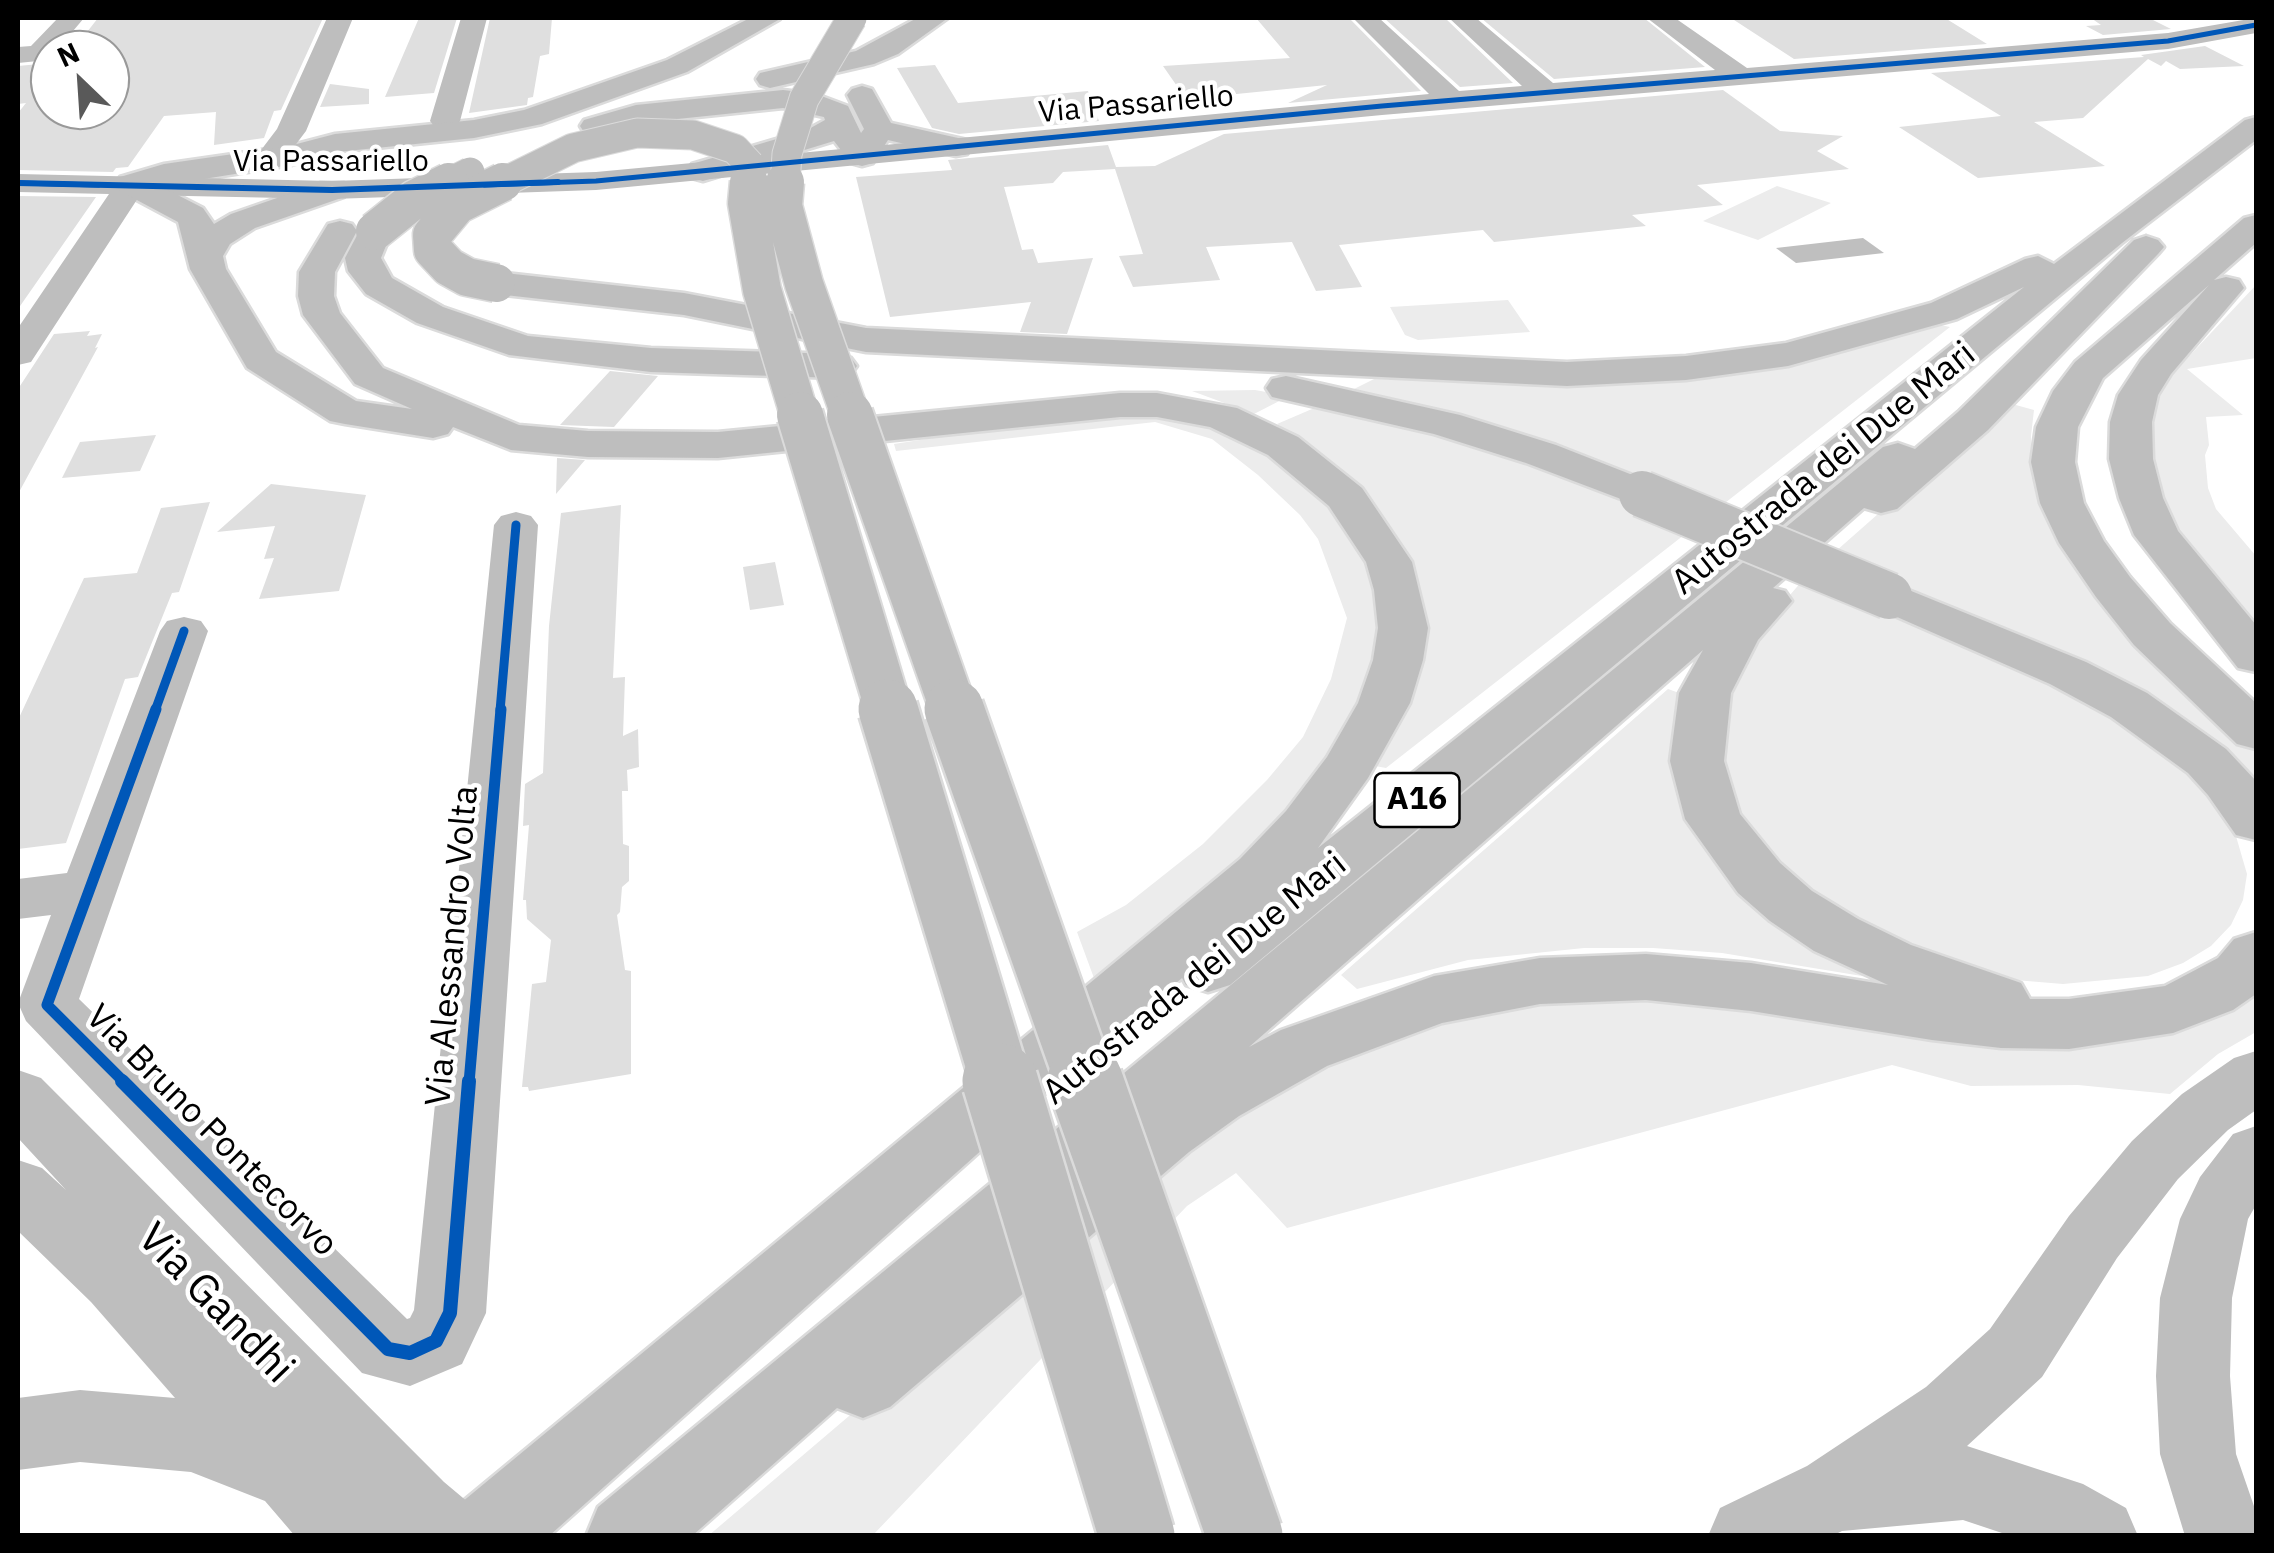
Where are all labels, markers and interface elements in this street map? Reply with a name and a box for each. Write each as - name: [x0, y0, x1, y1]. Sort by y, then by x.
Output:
- north arrow: [30, 30, 130, 130]
- text: N: [51, 33, 85, 75]
- street label: Via Passariello: [1037, 79, 1235, 131]
- street label: Via Passariello: [233, 144, 429, 180]
- street label: Autostrada dei Due Mari: [1664, 334, 1984, 604]
- road number: A16: [1374, 773, 1460, 827]
- street label: Via Alessandro Volta: [418, 784, 488, 1108]
- street label: Autostrada dei Due Mari: [1035, 844, 1355, 1114]
- street label: Via Bruno Pontecorvo: [77, 997, 345, 1265]
- street label: Via Gandhi: [127, 1214, 303, 1394]

